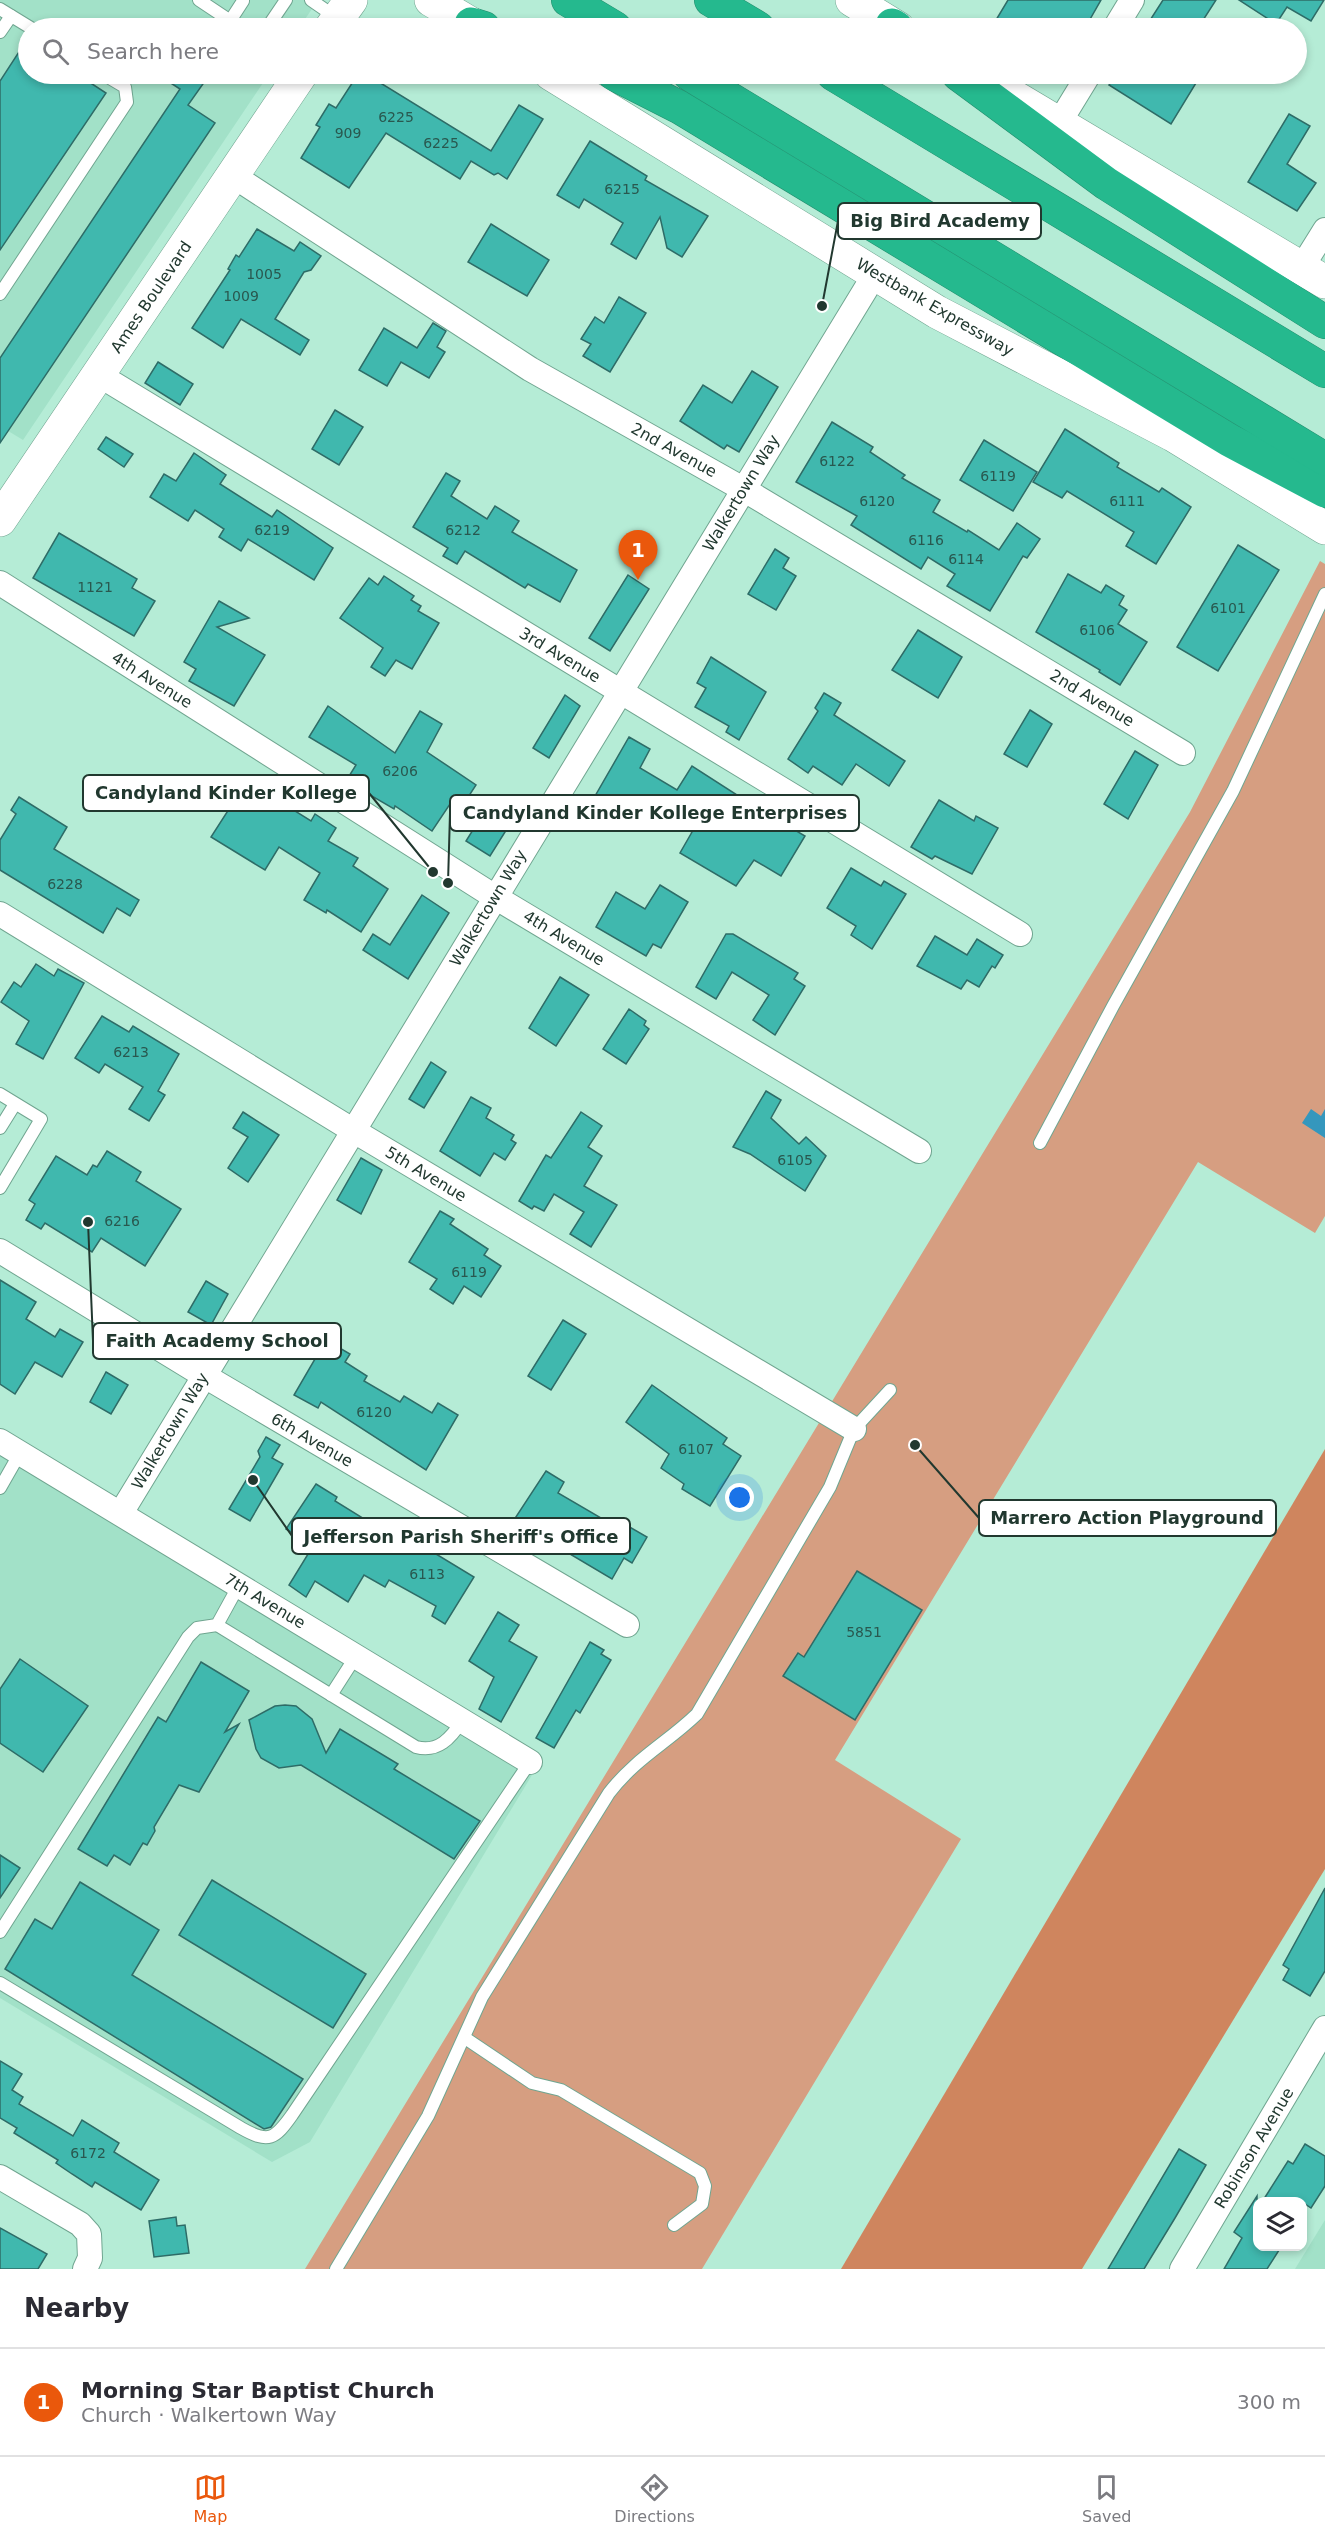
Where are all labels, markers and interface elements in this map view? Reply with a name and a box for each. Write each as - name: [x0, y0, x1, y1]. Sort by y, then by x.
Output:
- search box: [18, 18, 1307, 84]
- icon: search: [39, 35, 72, 68]
- text: Search here: [87, 39, 219, 64]
- house number: 6225: [378, 109, 414, 125]
- house number: 909: [335, 125, 361, 141]
- house number: 6225: [423, 135, 459, 151]
- house number: 6215: [604, 181, 640, 197]
- callout: Big Bird Academy: [838, 203, 1041, 239]
- text: Big Bird Academy: [850, 210, 1030, 231]
- street label: Ames Boulevard: [107, 238, 195, 356]
- street label: Westbank Expressway: [853, 254, 1017, 360]
- house number: 1005: [246, 266, 282, 282]
- house number: 1009: [223, 288, 259, 304]
- street label: 2nd Avenue: [628, 419, 720, 481]
- street label: Walkertown Way: [699, 431, 783, 555]
- house number: 6122: [819, 453, 855, 469]
- house number: 6119: [980, 468, 1016, 484]
- house number: 6120: [859, 493, 895, 509]
- house number: 6111: [1109, 493, 1145, 509]
- house number: 6219: [254, 522, 290, 538]
- house number: 6212: [445, 522, 481, 538]
- pin: 1: [618, 530, 658, 580]
- house number: 6116: [908, 532, 944, 548]
- house number: 6114: [948, 551, 984, 567]
- house number: 1121: [77, 579, 113, 595]
- house number: 6101: [1210, 600, 1246, 616]
- house number: 6106: [1079, 622, 1115, 638]
- street label: 3rd Avenue: [516, 623, 604, 687]
- street label: 4th Avenue: [108, 648, 196, 712]
- street label: 2nd Avenue: [1046, 665, 1138, 731]
- house number: 6206: [382, 763, 418, 779]
- callout: Candyland Kinder Kollege: [83, 775, 369, 811]
- text: Candyland Kinder Kollege: [95, 782, 357, 803]
- callout: Candyland Kinder Kollege Enterprises: [450, 795, 859, 831]
- text: Candyland Kinder Kollege Enterprises: [463, 802, 847, 823]
- street label: Walkertown Way: [446, 846, 530, 970]
- house number: 6228: [47, 876, 83, 892]
- street label: 4th Avenue: [520, 906, 608, 970]
- house number: 6213: [113, 1044, 149, 1060]
- street label: 5th Avenue: [382, 1142, 470, 1206]
- house number: 6105: [777, 1152, 813, 1168]
- house number: 6216: [104, 1213, 140, 1229]
- house number: 6119: [451, 1264, 487, 1280]
- callout: Faith Academy School: [93, 1323, 341, 1359]
- text: Faith Academy School: [105, 1330, 329, 1351]
- street label: Walkertown Way: [128, 1369, 212, 1493]
- house number: 6120: [356, 1404, 392, 1420]
- street label: 6th Avenue: [268, 1409, 356, 1471]
- house number: 6107: [678, 1441, 714, 1457]
- your location: [725, 1483, 754, 1512]
- callout: Marrero Action Playground: [979, 1500, 1276, 1536]
- text: Marrero Action Playground: [990, 1507, 1264, 1528]
- callout: Jefferson Parish Sheriff's Office: [292, 1518, 630, 1554]
- text: Jefferson Parish Sheriff's Office: [302, 1526, 618, 1547]
- house number: 6113: [409, 1566, 445, 1582]
- street label: 7th Avenue: [221, 1569, 309, 1633]
- house number: 5851: [846, 1624, 882, 1640]
- street label: Robinson Avenue: [1210, 2084, 1298, 2212]
- house number: 6172: [70, 2145, 106, 2161]
- map controls: [1253, 2197, 1307, 2251]
- button: layers: [1253, 2197, 1307, 2251]
- text: Nearby: [24, 2293, 129, 2323]
- text: Morning Star Baptist Church: [81, 2378, 435, 2403]
- text: 1: [37, 2390, 50, 2414]
- text: 300 m: [1237, 2390, 1301, 2414]
- text: Church · Walkertown Way: [81, 2403, 337, 2427]
- tab: Map: [194, 2471, 227, 2526]
- tab: Directions: [614, 2471, 695, 2526]
- tab: Saved: [1082, 2471, 1131, 2526]

